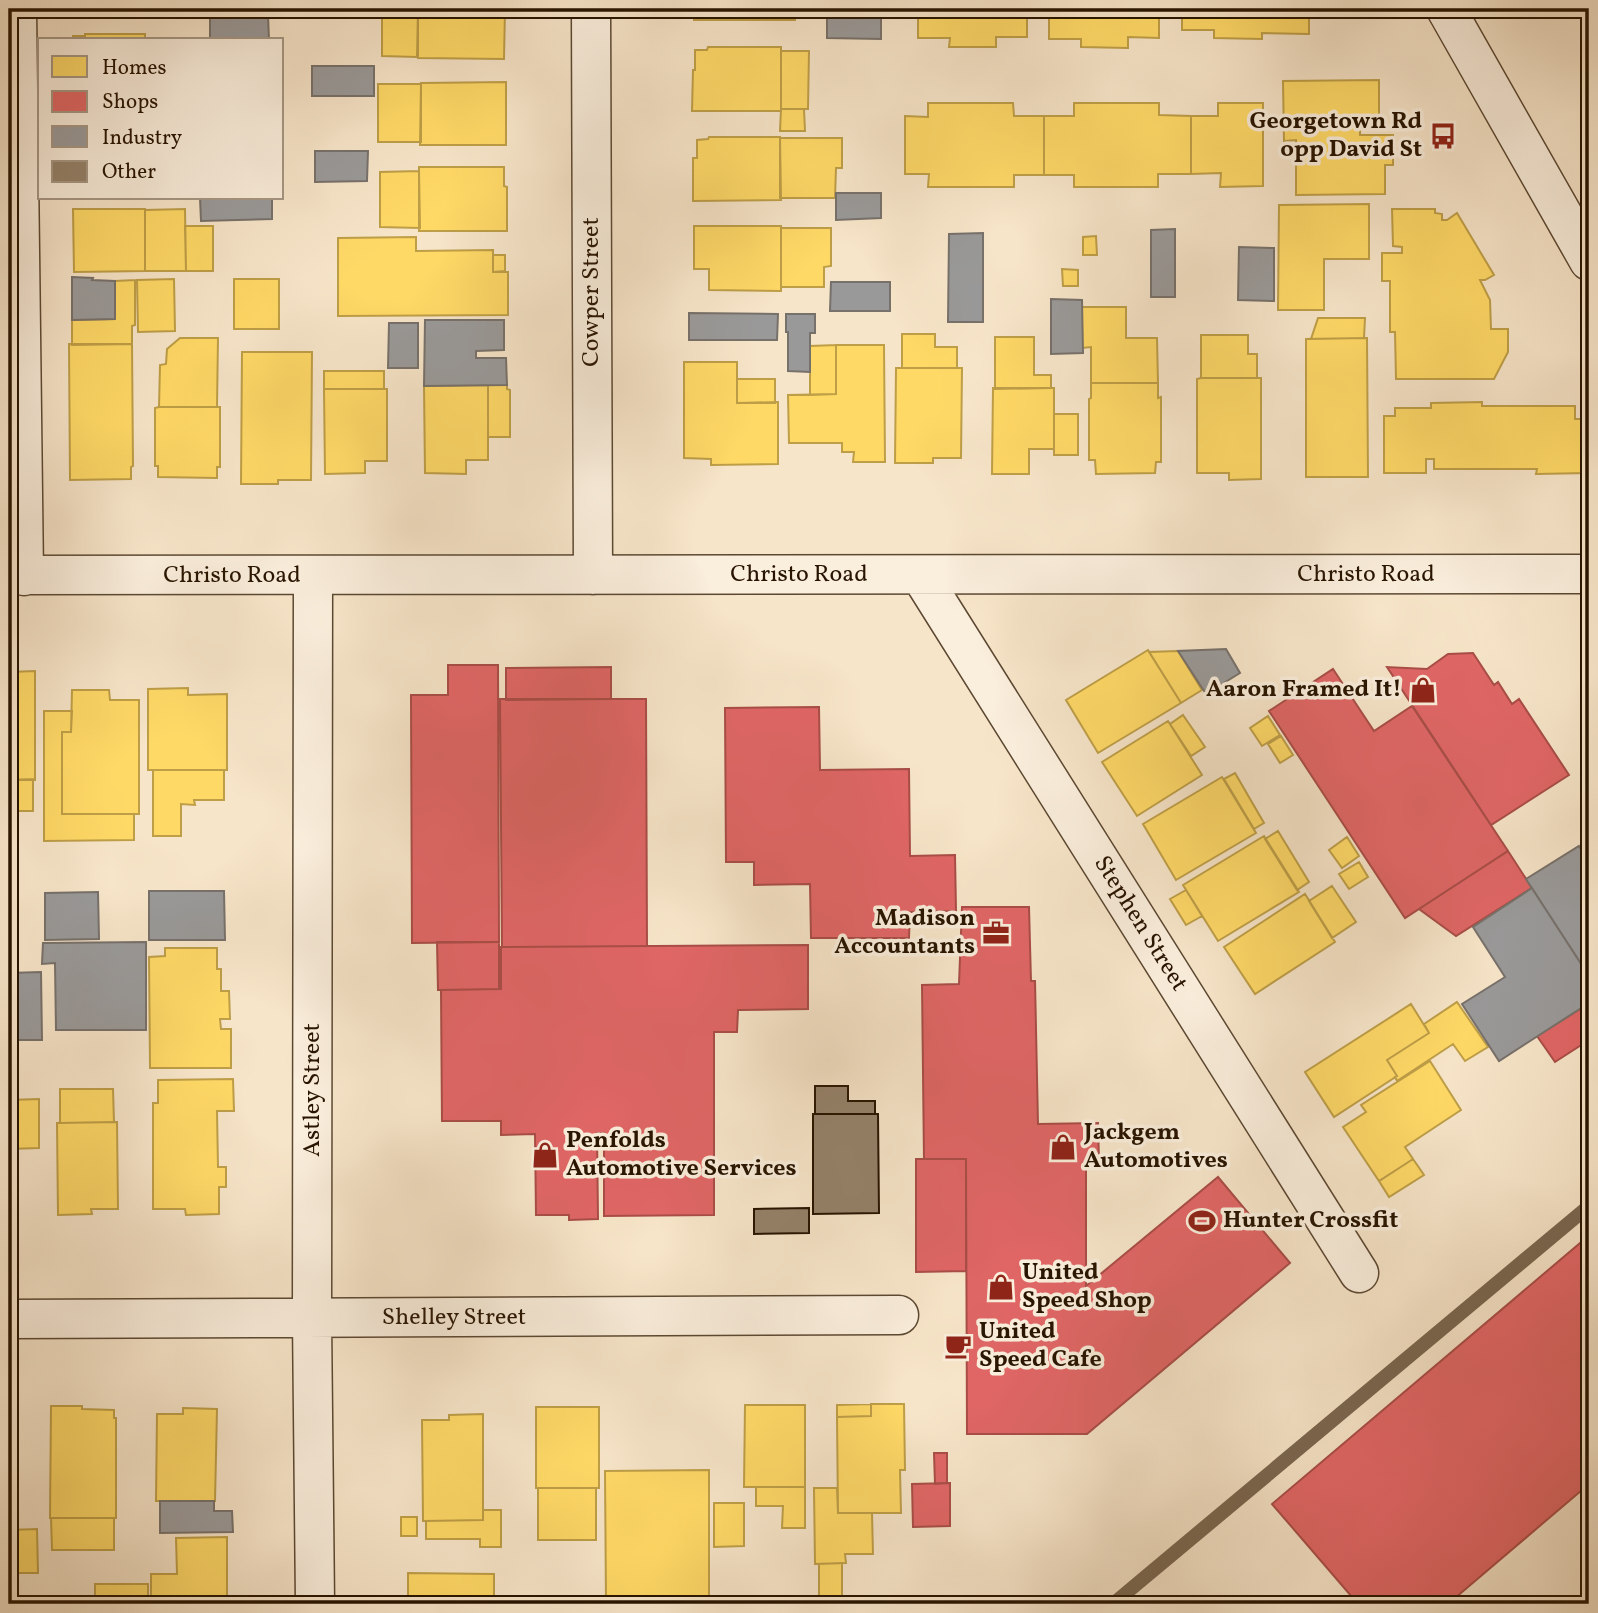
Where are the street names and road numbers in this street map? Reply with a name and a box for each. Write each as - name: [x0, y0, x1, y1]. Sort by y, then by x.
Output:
- street label: Cowper Street: [575, 217, 609, 367]
- street label: Christo Road: [730, 558, 868, 592]
- street label: Christo Road: [1297, 558, 1435, 592]
- street label: Christo Road: [163, 559, 301, 593]
- street label: Stephen Street: [1085, 850, 1195, 998]
- street label: Astley Street: [296, 1023, 330, 1157]
- street label: Shelley Street: [382, 1301, 526, 1335]

